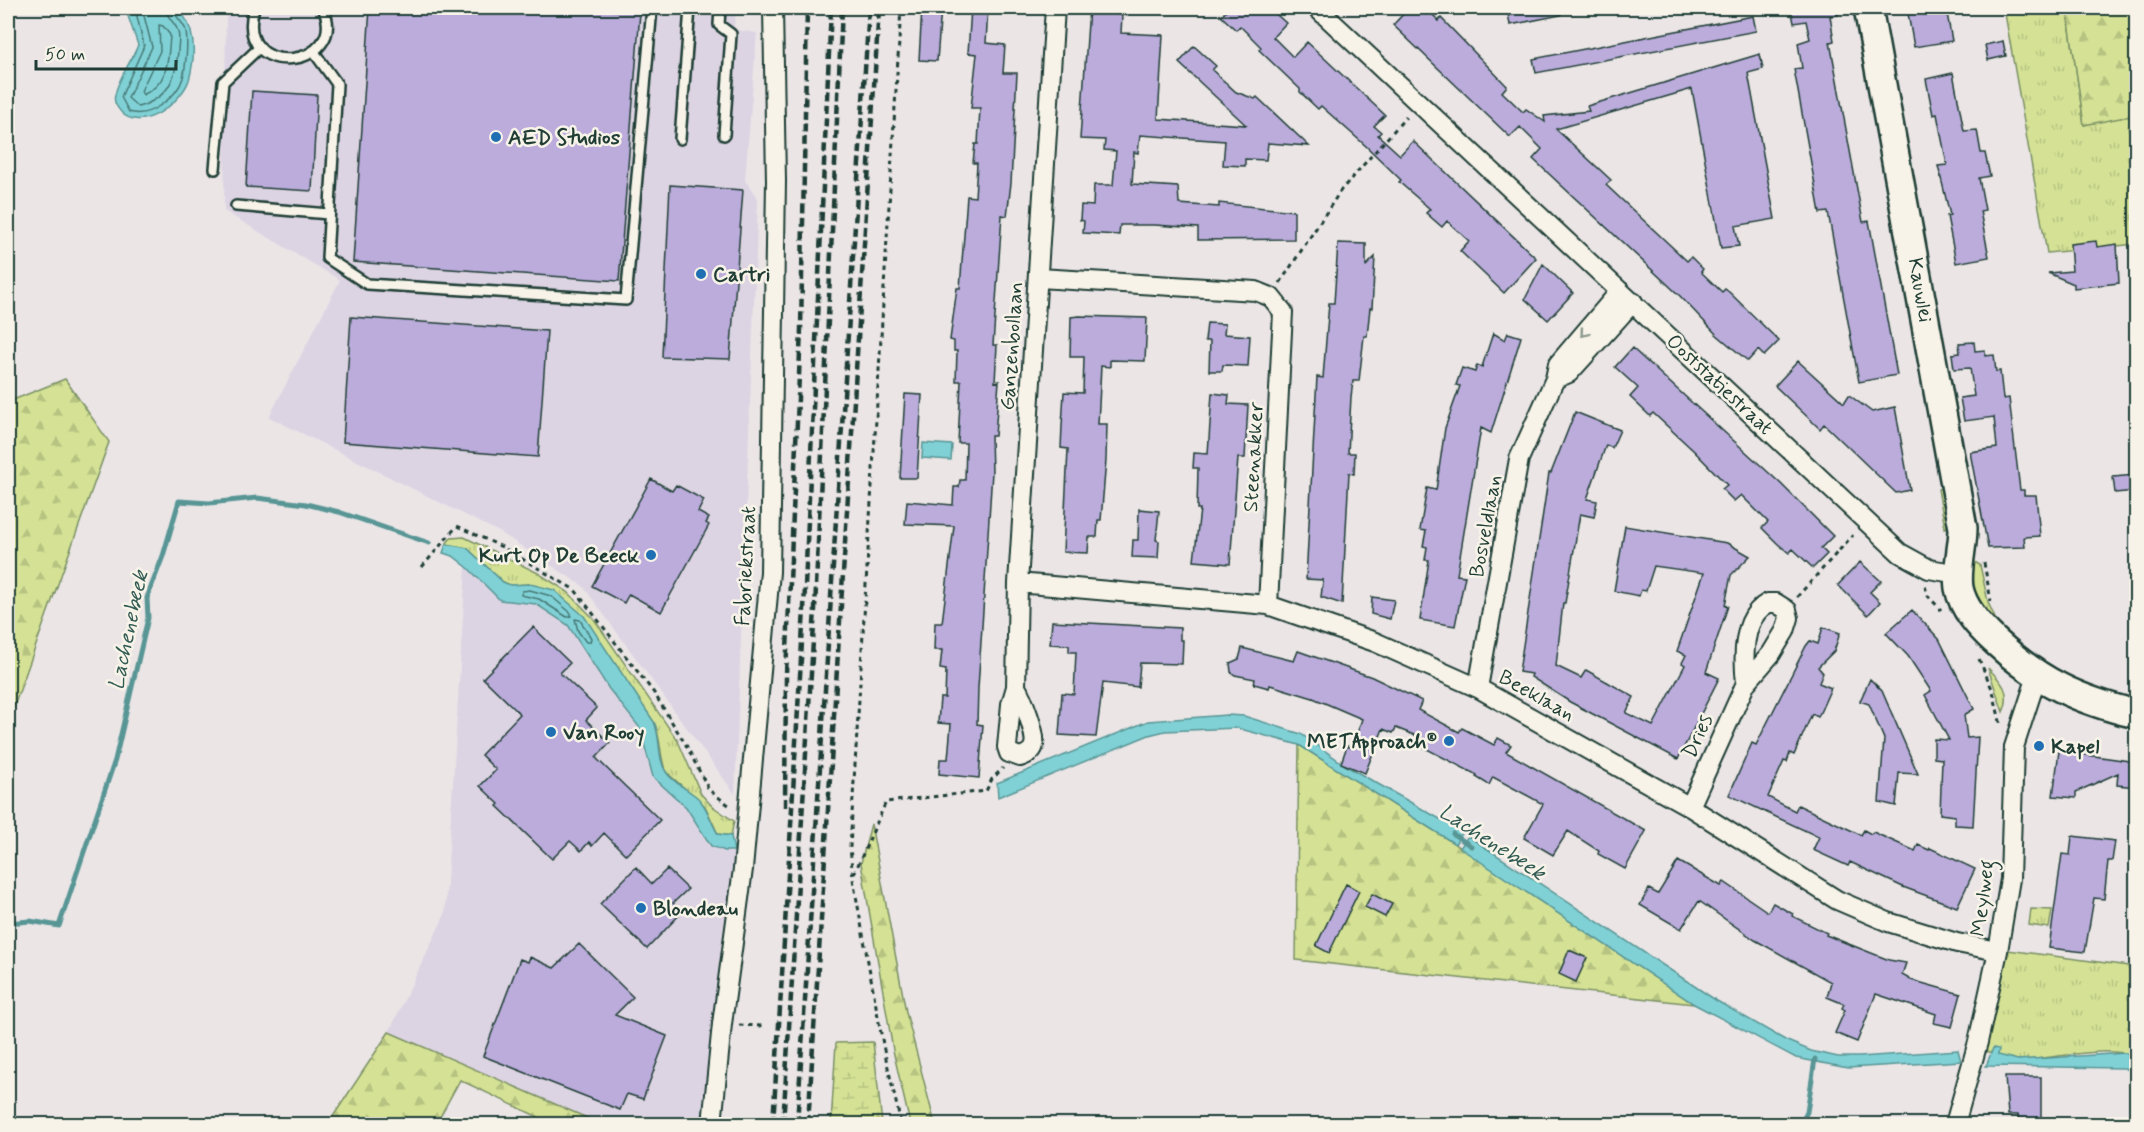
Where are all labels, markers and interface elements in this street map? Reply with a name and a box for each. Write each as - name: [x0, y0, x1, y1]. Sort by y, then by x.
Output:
- scale bar: [36, 33, 176, 71]
- text: 50 m: [45, 43, 85, 67]
- place label: AED Studios: [508, 124, 621, 152]
- marker: AED Studios: [489, 130, 503, 144]
- street label: Kauwlei: [1901, 256, 1939, 325]
- place label: Cartri: [713, 261, 770, 289]
- marker: Cartri: [694, 267, 708, 281]
- street label: Ganzenbollaan: [994, 281, 1030, 411]
- one-way arrow: [1580, 326, 1591, 337]
- street label: Ooststatiestraat: [1660, 328, 1779, 442]
- street label: Steenakker: [1237, 401, 1271, 513]
- street label: Bosveldlaan: [1463, 473, 1509, 580]
- street label: Fabriekstraat: [729, 505, 763, 627]
- place label: Kurt Op De Beeck: [479, 542, 639, 570]
- marker: Kurt Op De Beeck: [644, 548, 658, 562]
- water label: Lachenebeek: [103, 566, 156, 693]
- street label: Beeklaan: [1493, 663, 1580, 728]
- street label: Dries: [1676, 710, 1720, 763]
- place label: Van Rooy: [563, 719, 644, 747]
- marker: Van Rooy: [544, 725, 558, 739]
- place label: METApproach®: [1307, 728, 1437, 757]
- place label: Kapel: [2051, 733, 2099, 761]
- marker: METApproach®: [1442, 734, 1456, 748]
- marker: Kapel: [2032, 739, 2046, 753]
- water label: Lachenebeek: [1433, 798, 1552, 889]
- street label: Meylweg: [1964, 858, 2004, 939]
- place label: Blondeau: [653, 895, 739, 923]
- marker: Blondeau: [634, 901, 648, 915]

